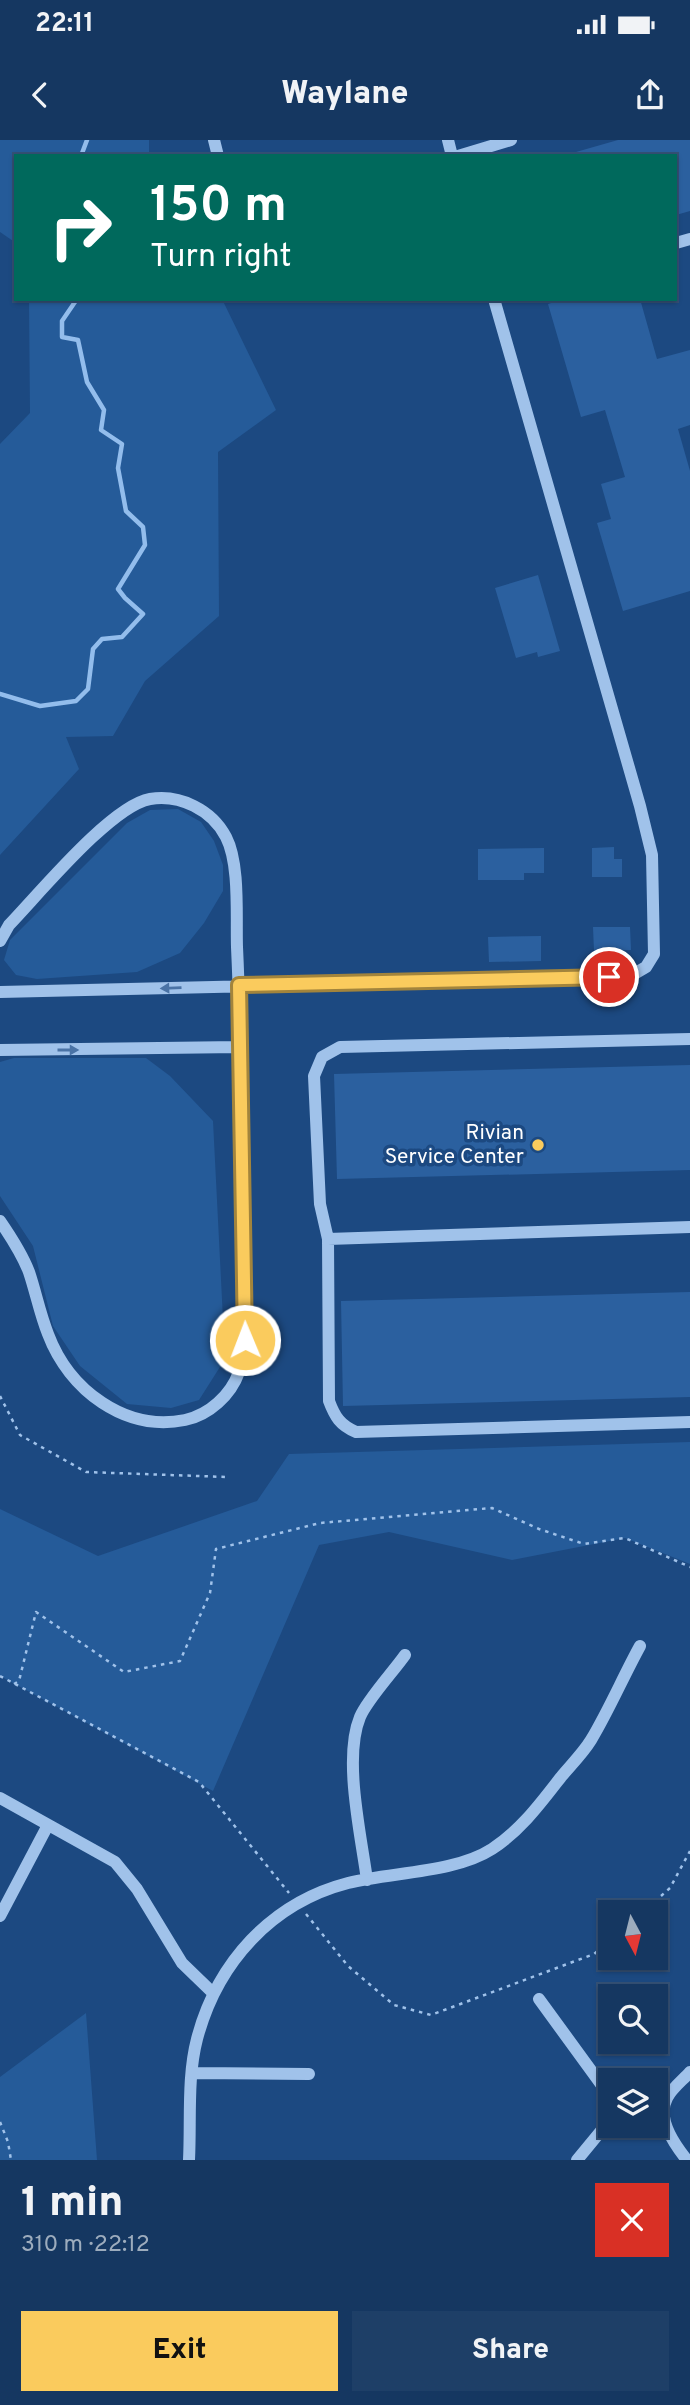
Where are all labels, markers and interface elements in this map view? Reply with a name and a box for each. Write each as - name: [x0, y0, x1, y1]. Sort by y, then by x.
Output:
- text: 22:11: [35, 8, 94, 41]
- text: Waylane: [281, 75, 409, 115]
- icon: back: [21, 76, 59, 114]
- icon: share: [631, 76, 669, 114]
- text: 150 m: [150, 177, 287, 239]
- icon: right: [35, 182, 126, 273]
- text: Turn right: [150, 238, 292, 278]
- pin: [579, 947, 639, 1007]
- icon: arrive: [590, 958, 628, 996]
- one-way arrow: [159, 982, 181, 993]
- one-way arrow: [57, 1044, 79, 1056]
- place label: Rivian Service Center: [385, 1120, 524, 1171]
- marker: Rivian Service Center: [530, 1137, 546, 1153]
- position arrow: [208, 1303, 282, 1377]
- north arrow: [598, 1900, 668, 1970]
- map controls: [598, 1900, 668, 2138]
- button: search: [598, 1984, 668, 2054]
- button: layers: [598, 2068, 668, 2138]
- text: 1 min: [21, 2178, 124, 2231]
- button: close: [595, 2183, 669, 2257]
- text: 310 m · 22:12: [21, 2231, 150, 2260]
- button: Exit: [21, 2311, 338, 2391]
- button: Share: [352, 2311, 669, 2391]

